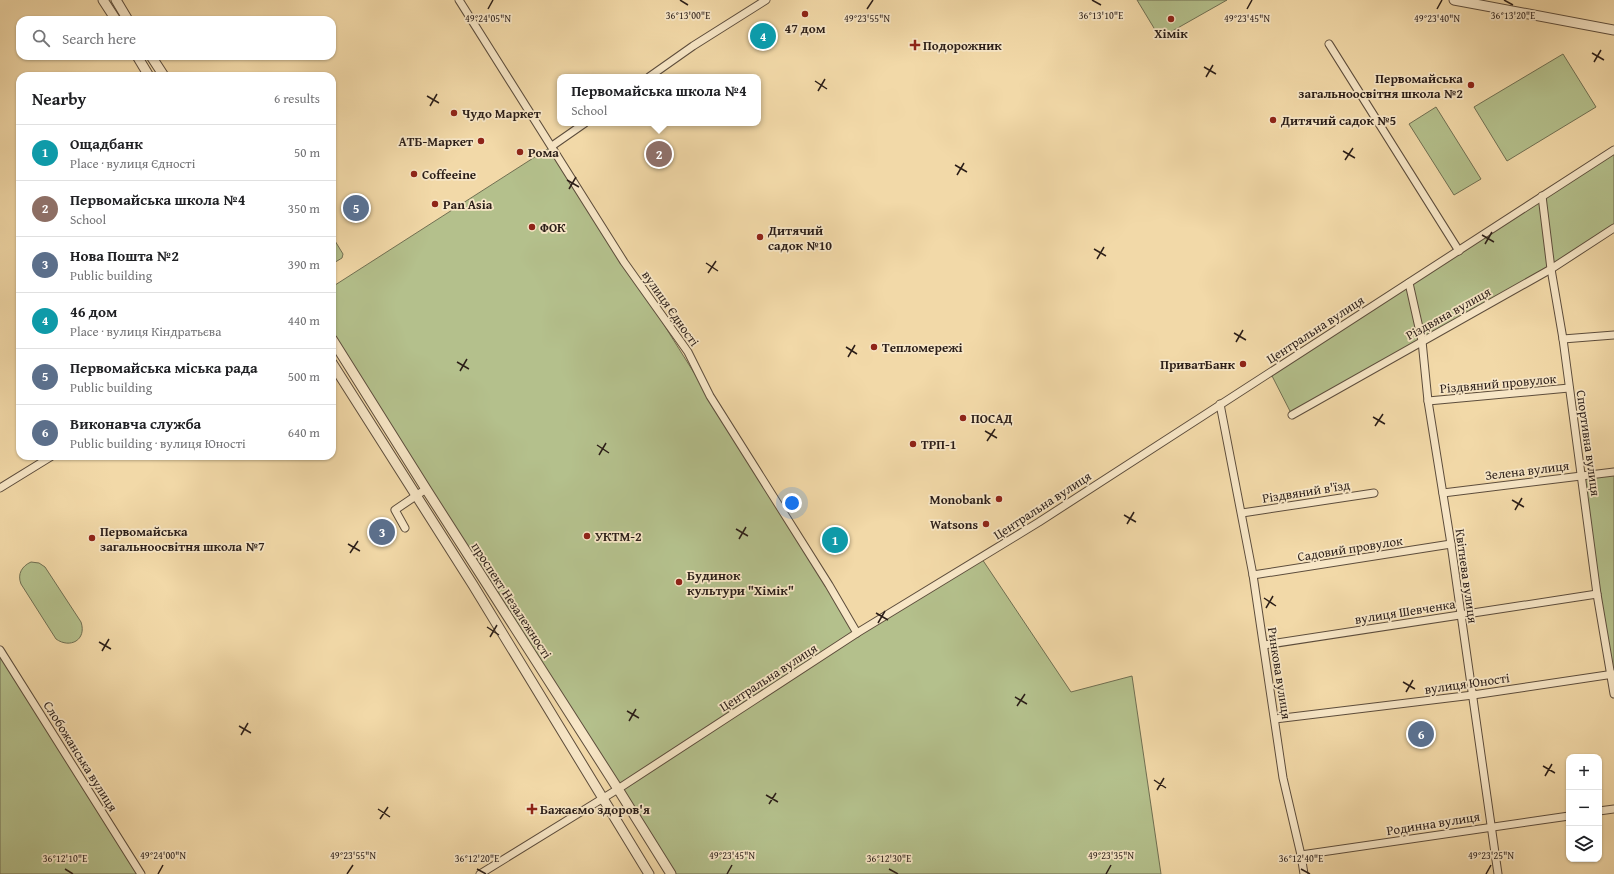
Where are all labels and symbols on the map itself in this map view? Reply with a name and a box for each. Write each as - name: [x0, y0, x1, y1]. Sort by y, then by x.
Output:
- text: 36°13'00"E: [666, 8, 710, 23]
- text: 36°13'10"E: [1079, 8, 1123, 23]
- text: 36°13'20"E: [1491, 8, 1535, 23]
- marker: 47 дом: [800, 9, 810, 19]
- text: 49°24'05"N: [465, 11, 511, 26]
- text: 49°23'55"N: [844, 11, 890, 26]
- text: 49°23'45"N: [1224, 11, 1270, 26]
- text: 49°23'40"N: [1414, 11, 1460, 26]
- marker: Хімік: [1166, 14, 1176, 24]
- place label: 47 дом: [784, 19, 826, 38]
- pin: 4: [750, 21, 776, 51]
- place label: Хімік: [1154, 24, 1188, 43]
- place label: Подорожник: [923, 36, 1002, 55]
- marker: Подорожник: [910, 40, 920, 50]
- place label: Первомайська загальноосвітня школа №2: [1298, 69, 1463, 103]
- marker: Первомайська загальноосвітня школа №2: [1466, 80, 1476, 90]
- place label: Чудо Маркет: [462, 104, 541, 123]
- marker: Чудо Маркет: [449, 108, 459, 118]
- place label: Дитячий садок №5: [1280, 111, 1397, 130]
- marker: Дитячий садок №5: [1268, 115, 1278, 125]
- place label: АТБ-Маркет: [399, 132, 473, 151]
- marker: АТБ-Маркет: [476, 136, 486, 146]
- pin: 2: [646, 139, 672, 169]
- place label: Рома: [528, 143, 559, 162]
- marker: Рома: [515, 147, 525, 157]
- place label: Coffeeine: [422, 165, 476, 184]
- marker: Coffeeine: [409, 169, 419, 179]
- pin: 5: [343, 193, 369, 223]
- place label: Pan Asia: [443, 195, 493, 214]
- marker: Pan Asia: [430, 199, 440, 209]
- place label: ФОК: [540, 218, 566, 237]
- place label: Дитячий садок №10: [767, 221, 832, 255]
- marker: ФОК: [527, 222, 537, 232]
- marker: Дитячий садок №10: [755, 232, 765, 242]
- street label: вулиця Єдності: [637, 266, 704, 350]
- street label: Різдвяна вулиця: [1402, 282, 1495, 345]
- street label: Центральна вулиця: [1263, 290, 1368, 368]
- place label: Тепломережі: [882, 338, 963, 357]
- marker: Тепломережі: [869, 342, 879, 352]
- place label: ПриватБанк: [1160, 355, 1236, 374]
- marker: ПриватБанк: [1238, 359, 1248, 369]
- street label: Різдвяний провулок: [1439, 369, 1557, 398]
- street label: Спортивна вулиця: [1572, 389, 1605, 498]
- place label: ПОСАД: [971, 409, 1013, 428]
- marker: ПОСАД: [958, 413, 968, 423]
- place label: ТРП-1: [921, 435, 956, 454]
- marker: ТРП-1: [908, 439, 918, 449]
- street label: Зелена вулиця: [1484, 456, 1571, 485]
- street label: Центральна вулиця: [990, 466, 1095, 544]
- street label: Різдвяний в'їзд: [1261, 475, 1351, 508]
- place label: Monobank: [929, 490, 992, 509]
- your location: [782, 493, 802, 513]
- marker: Monobank: [994, 494, 1004, 504]
- place label: Watsons: [930, 515, 978, 534]
- pin: 3: [369, 517, 395, 547]
- marker: Watsons: [981, 519, 991, 529]
- place label: Первомайська загальноосвітня школа №7: [100, 522, 265, 556]
- pin: 1: [822, 525, 848, 555]
- place label: УКТМ-2: [595, 527, 642, 546]
- street label: Квітнева вулиця: [1450, 528, 1483, 625]
- marker: УКТМ-2: [582, 531, 592, 541]
- street label: Садовий провулок: [1296, 531, 1404, 566]
- marker: Первомайська загальноосвітня школа №7: [87, 533, 97, 543]
- street label: проспект Незалежності: [467, 538, 557, 662]
- place label: Будинок культури "Хімік": [687, 566, 794, 600]
- marker: Будинок культури "Хімік": [674, 577, 684, 587]
- street label: вулиця Шевченка: [1353, 594, 1458, 629]
- street label: Ринкова вулиця: [1263, 626, 1296, 721]
- street label: Центральна вулиця: [716, 638, 821, 716]
- street label: вулиця Юності: [1423, 668, 1511, 699]
- street label: Слобожанська вулиця: [39, 697, 122, 815]
- pin: 6: [1408, 719, 1434, 749]
- place label: Бажаємо здоров'я: [540, 800, 650, 819]
- marker: Бажаємо здоров'я: [527, 804, 537, 814]
- street label: Родинна вулиця: [1385, 807, 1482, 840]
- text: 49°24'00"N: [140, 848, 186, 863]
- text: 49°23'55"N: [330, 848, 376, 863]
- text: 49°23'45"N: [709, 848, 755, 863]
- text: 49°23'35"N: [1088, 848, 1134, 863]
- text: 49°23'25"N: [1468, 848, 1514, 863]
- text: 36°12'10"E: [43, 851, 87, 866]
- text: 36°12'20"E: [455, 851, 499, 866]
- text: 36°12'30"E: [867, 851, 911, 866]
- text: 36°12'40"E: [1279, 851, 1323, 866]

